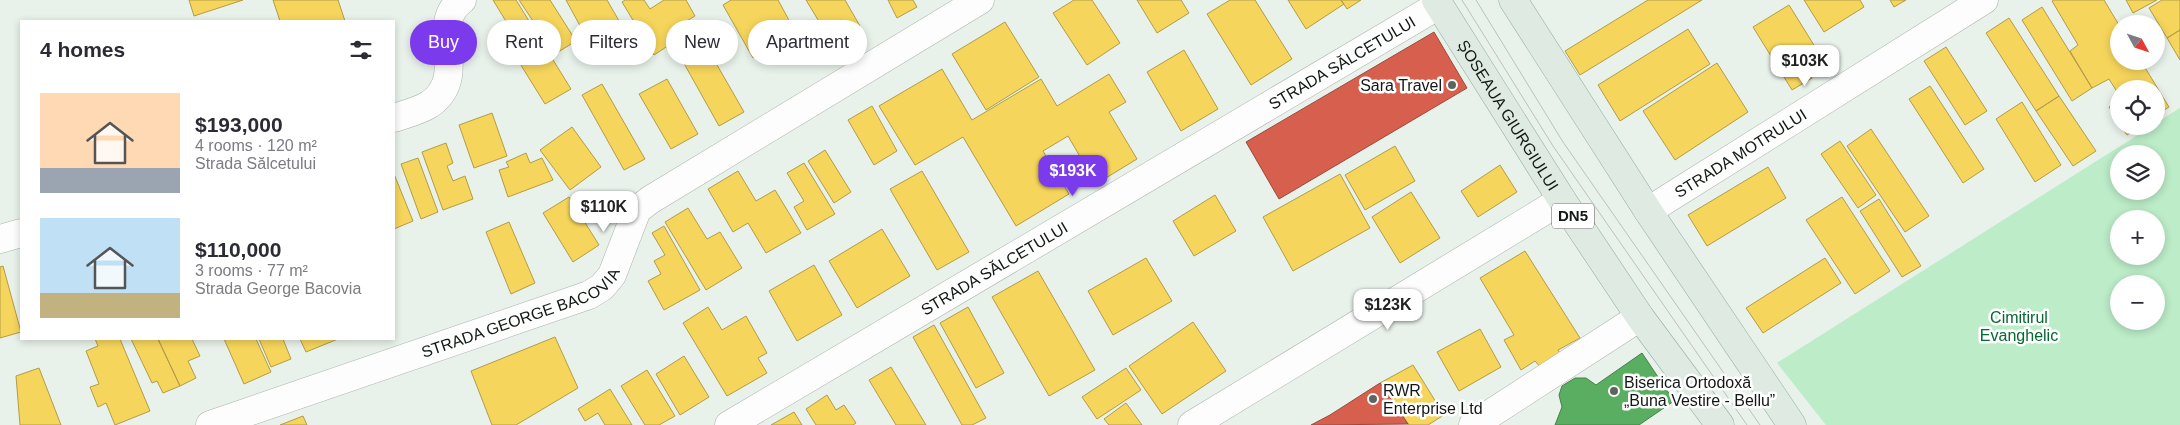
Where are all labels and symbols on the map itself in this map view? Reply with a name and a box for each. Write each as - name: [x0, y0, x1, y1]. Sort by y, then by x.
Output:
- street label: STRADA SĂLCETULUI: [1266, 13, 1418, 113]
- north arrow: [2110, 15, 2165, 70]
- street label: ȘOSEAUA GIURGIULUI: [1454, 37, 1562, 194]
- pin: $103K: [1770, 44, 1840, 87]
- place label: Sara Travel: [1360, 77, 1442, 94]
- marker: Sara Travel: [1446, 79, 1458, 91]
- street label: STRADA MOTRULUI: [1672, 106, 1810, 201]
- pin: $193K: [1038, 154, 1108, 197]
- pin: $110K: [569, 190, 639, 233]
- road number: DN5: [1552, 204, 1594, 228]
- street label: STRADA SĂLCETULUI: [918, 219, 1071, 319]
- street label: STRADA GEORGE BACOVIA: [419, 266, 623, 361]
- pin: $123K: [1353, 288, 1423, 331]
- park label: Cimitirul Evanghelic: [1980, 309, 2058, 344]
- place label: Biserica Ortodoxă „Buna Vestire - Bellu”: [1624, 374, 1775, 409]
- place label: RWR Enterprise Ltd: [1383, 382, 1483, 417]
- marker: Biserica Ortodoxă „Buna Vestire - Bellu”: [1608, 385, 1620, 397]
- marker: RWR Enterprise Ltd: [1367, 393, 1379, 405]

